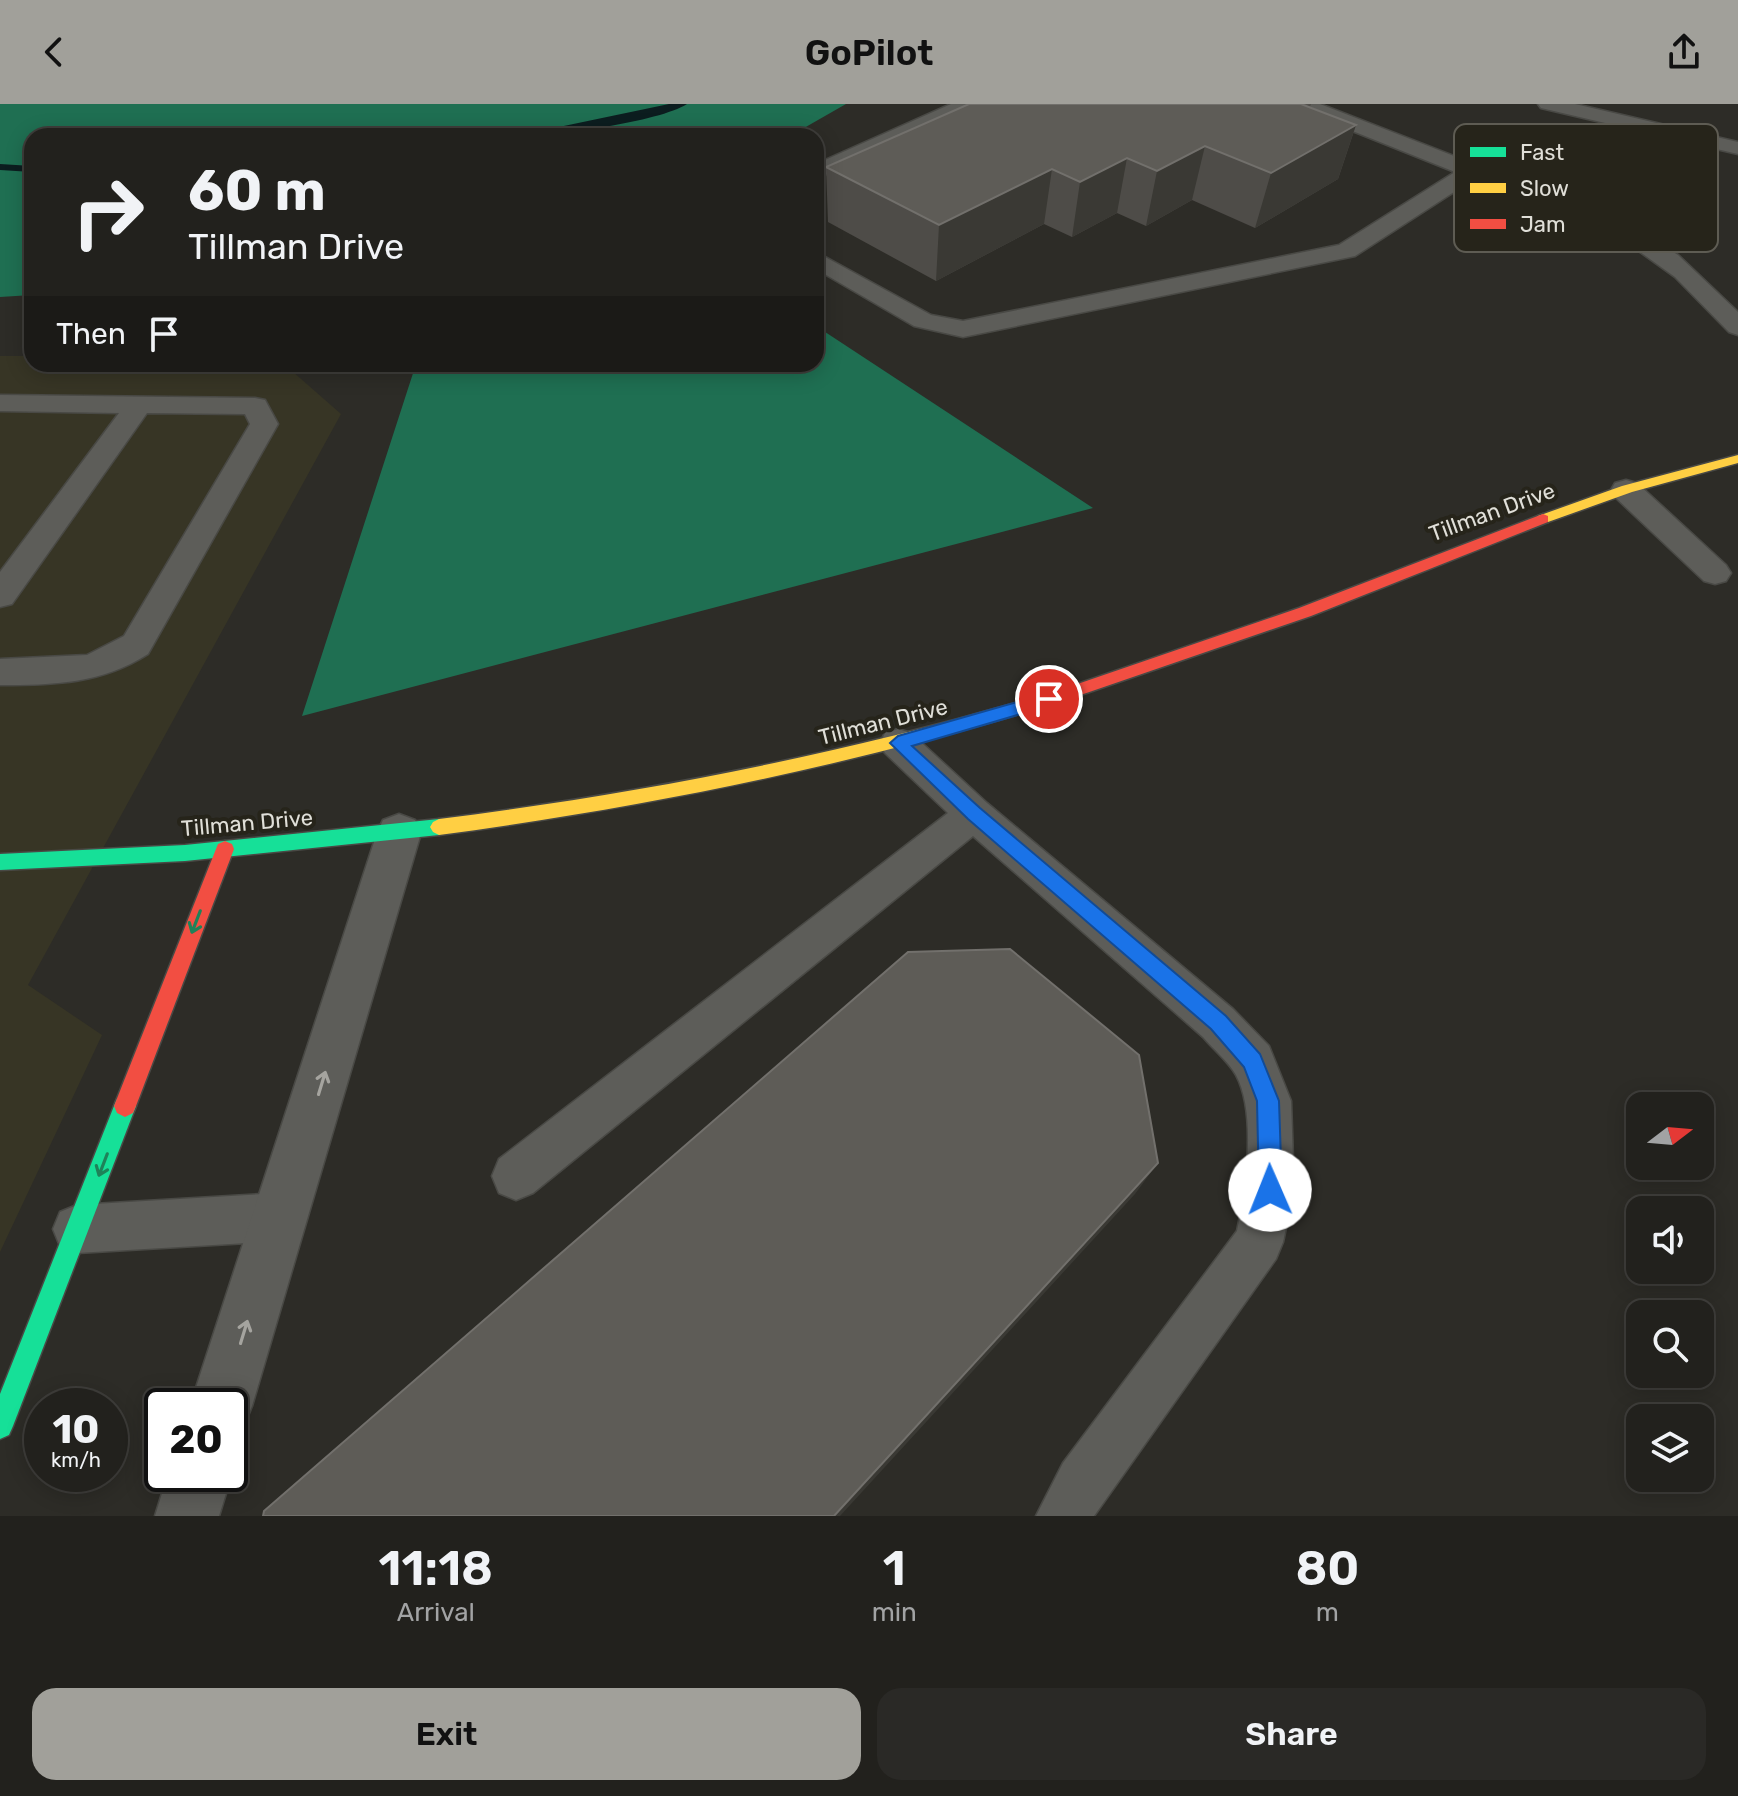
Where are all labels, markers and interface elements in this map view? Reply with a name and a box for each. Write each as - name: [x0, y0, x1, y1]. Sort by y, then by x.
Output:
- icon: back: [32, 30, 76, 74]
- icon: share: [1662, 30, 1706, 74]
- text: GoPilot: [805, 31, 933, 74]
- legend: [1454, 124, 1718, 252]
- text: Fast: [1520, 139, 1565, 166]
- text: 60 m: [188, 158, 326, 224]
- icon: right: [56, 160, 160, 264]
- text: Slow: [1520, 175, 1569, 202]
- text: Jam: [1520, 211, 1566, 238]
- text: Tillman Drive: [188, 225, 404, 268]
- icon: arrive: [142, 312, 186, 356]
- text: Then: [56, 316, 126, 352]
- street label: Tillman Drive: [1425, 477, 1559, 547]
- pin: [1015, 665, 1083, 733]
- icon: arrive: [1027, 677, 1071, 721]
- street label: Tillman Drive: [816, 693, 950, 751]
- street label: Tillman Drive: [180, 804, 314, 842]
- one-way arrow: [188, 909, 203, 934]
- one-way arrow: [315, 1071, 330, 1096]
- north arrow: [1626, 1092, 1714, 1180]
- map controls: [1626, 1092, 1714, 1492]
- position arrow: [1228, 1148, 1312, 1232]
- one-way arrow: [95, 1152, 109, 1177]
- button: sound: [1626, 1196, 1714, 1284]
- button: search: [1626, 1300, 1714, 1388]
- one-way arrow: [238, 1319, 253, 1344]
- speed limit sign: 20: [144, 1388, 248, 1492]
- button: layers: [1626, 1404, 1714, 1492]
- text: 10: [52, 1406, 100, 1453]
- text: km/h: [51, 1448, 101, 1472]
- text: 11:18: [379, 1540, 493, 1597]
- text: 1: [883, 1540, 906, 1597]
- text: 80: [1295, 1540, 1359, 1597]
- text: Arrival: [397, 1597, 475, 1628]
- text: min: [872, 1597, 917, 1628]
- text: m: [1316, 1597, 1339, 1628]
- button: Exit: [32, 1688, 861, 1780]
- button: Share: [877, 1688, 1706, 1780]

